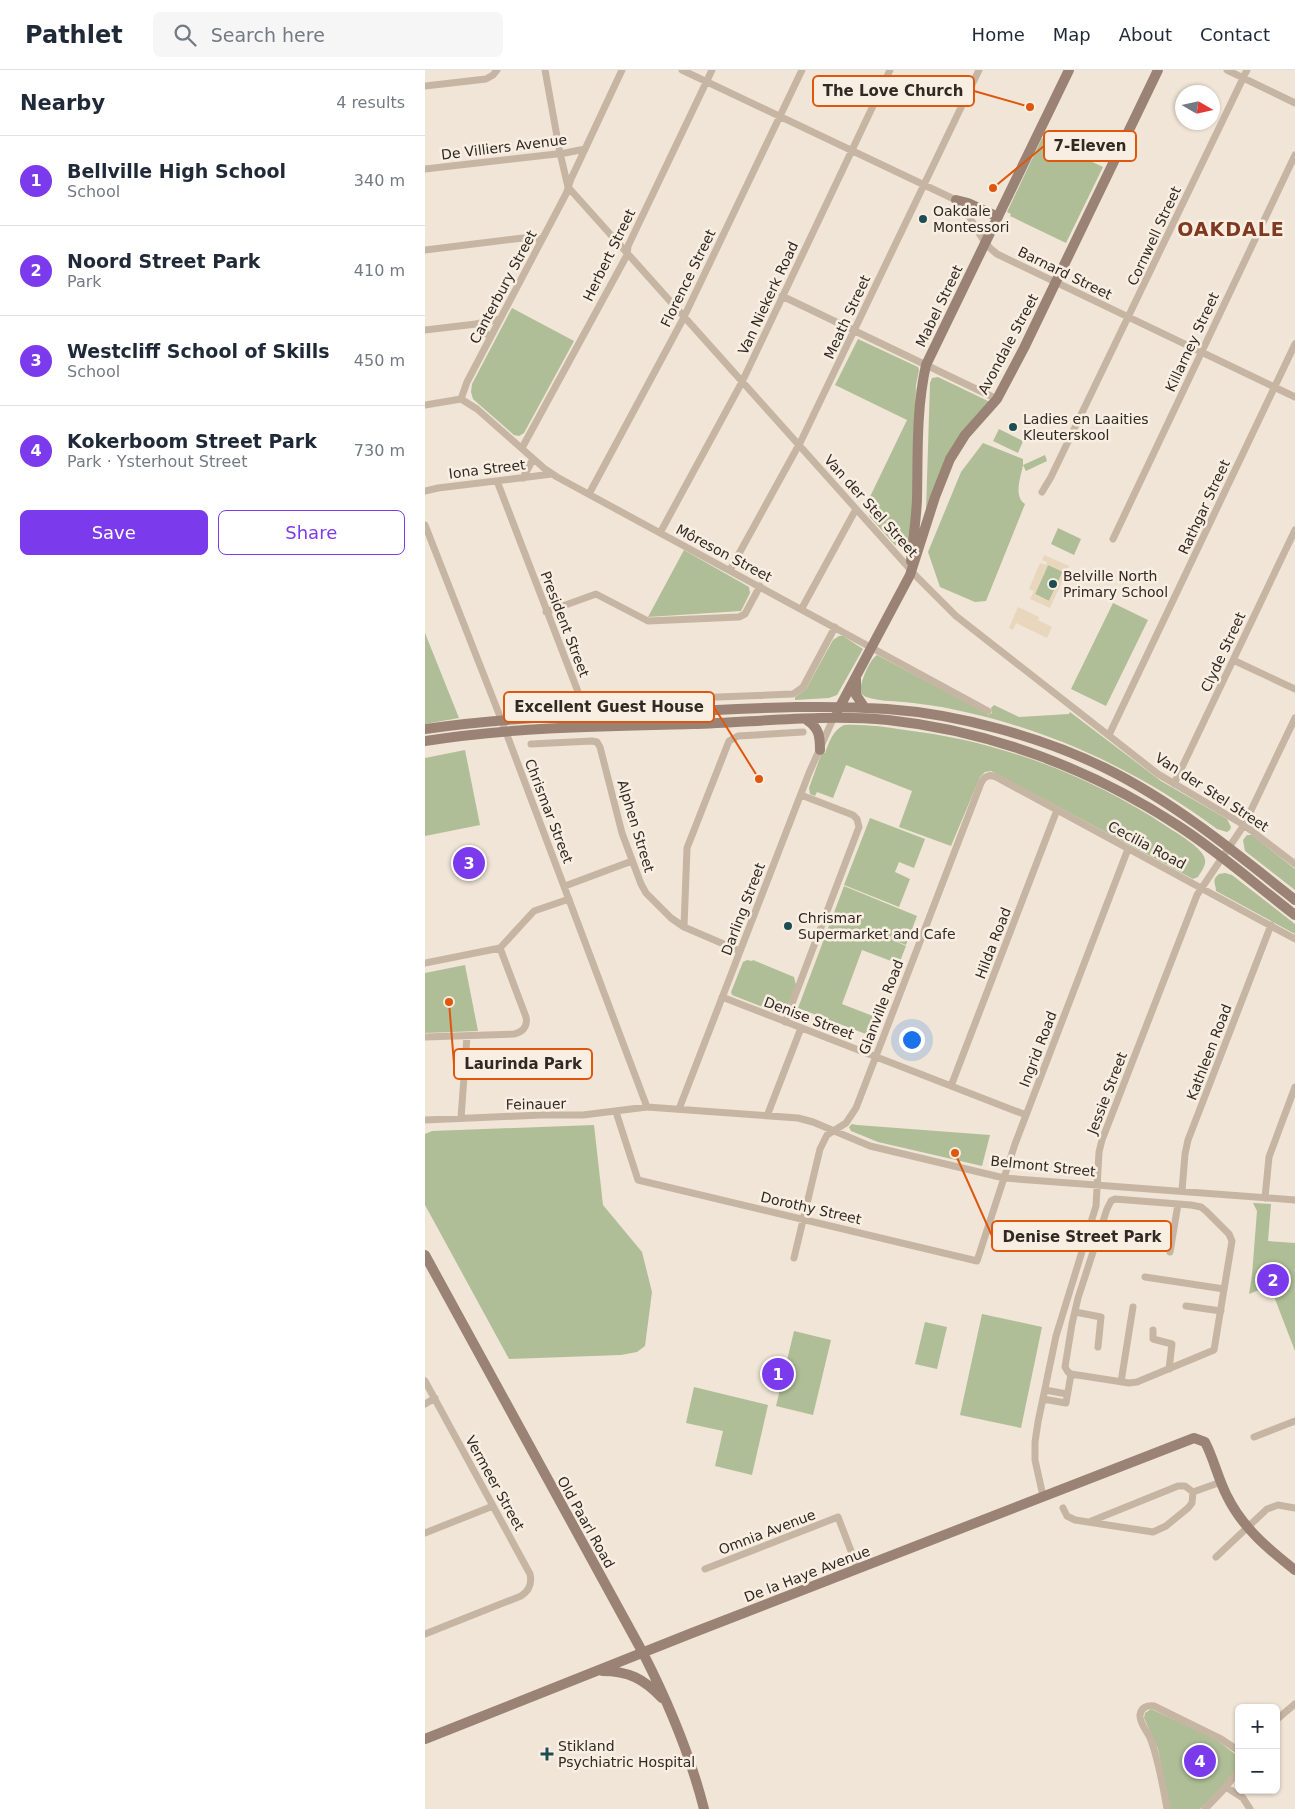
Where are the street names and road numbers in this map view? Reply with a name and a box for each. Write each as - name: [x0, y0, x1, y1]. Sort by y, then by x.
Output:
- street label: De Villiers Avenue: [440, 131, 568, 163]
- street label: Cornwell Street: [1124, 183, 1184, 288]
- street label: Herbert Street: [580, 206, 638, 304]
- street label: Florence Street: [657, 226, 719, 329]
- street label: Canterbury Street: [466, 227, 540, 346]
- street label: Van Niekerk Road: [735, 239, 801, 357]
- street label: Barnard Street: [1015, 243, 1115, 303]
- street label: Mabel Street: [912, 262, 966, 350]
- street label: Meath Street: [821, 272, 874, 361]
- street label: Killarney Street: [1162, 289, 1222, 394]
- street label: Avondale Street: [975, 291, 1041, 397]
- street label: Van der Stel Street: [821, 452, 921, 561]
- street label: Iona Street: [448, 456, 527, 482]
- street label: Rathgar Street: [1175, 457, 1233, 557]
- street label: Môreson Street: [673, 521, 775, 585]
- street label: President Street: [537, 569, 593, 680]
- street label: Clyde Street: [1197, 609, 1249, 695]
- street label: Van der Stel Street: [1152, 749, 1272, 835]
- street label: Chrismar Street: [522, 757, 576, 866]
- street label: Alphen Street: [614, 778, 658, 875]
- street label: Cecilia Road: [1105, 818, 1189, 872]
- street label: Darling Street: [718, 860, 768, 957]
- street label: Hilda Road: [972, 905, 1014, 981]
- street label: Glanville Road: [856, 957, 906, 1057]
- street label: Denise Street: [762, 993, 857, 1043]
- street label: Kathleen Road: [1183, 1002, 1235, 1102]
- street label: Ingrid Road: [1016, 1009, 1060, 1089]
- street label: Jessie Street: [1084, 1049, 1130, 1137]
- street label: Feinauer: [506, 1095, 567, 1113]
- street label: Belmont Street: [990, 1153, 1097, 1180]
- street label: Dorothy Street: [759, 1189, 863, 1227]
- street label: Vermeer Street: [462, 1433, 528, 1534]
- street label: Old Paarl Road: [554, 1473, 618, 1571]
- street label: Omnia Avenue: [716, 1506, 818, 1558]
- street label: De la Haye Avenue: [742, 1543, 872, 1605]

